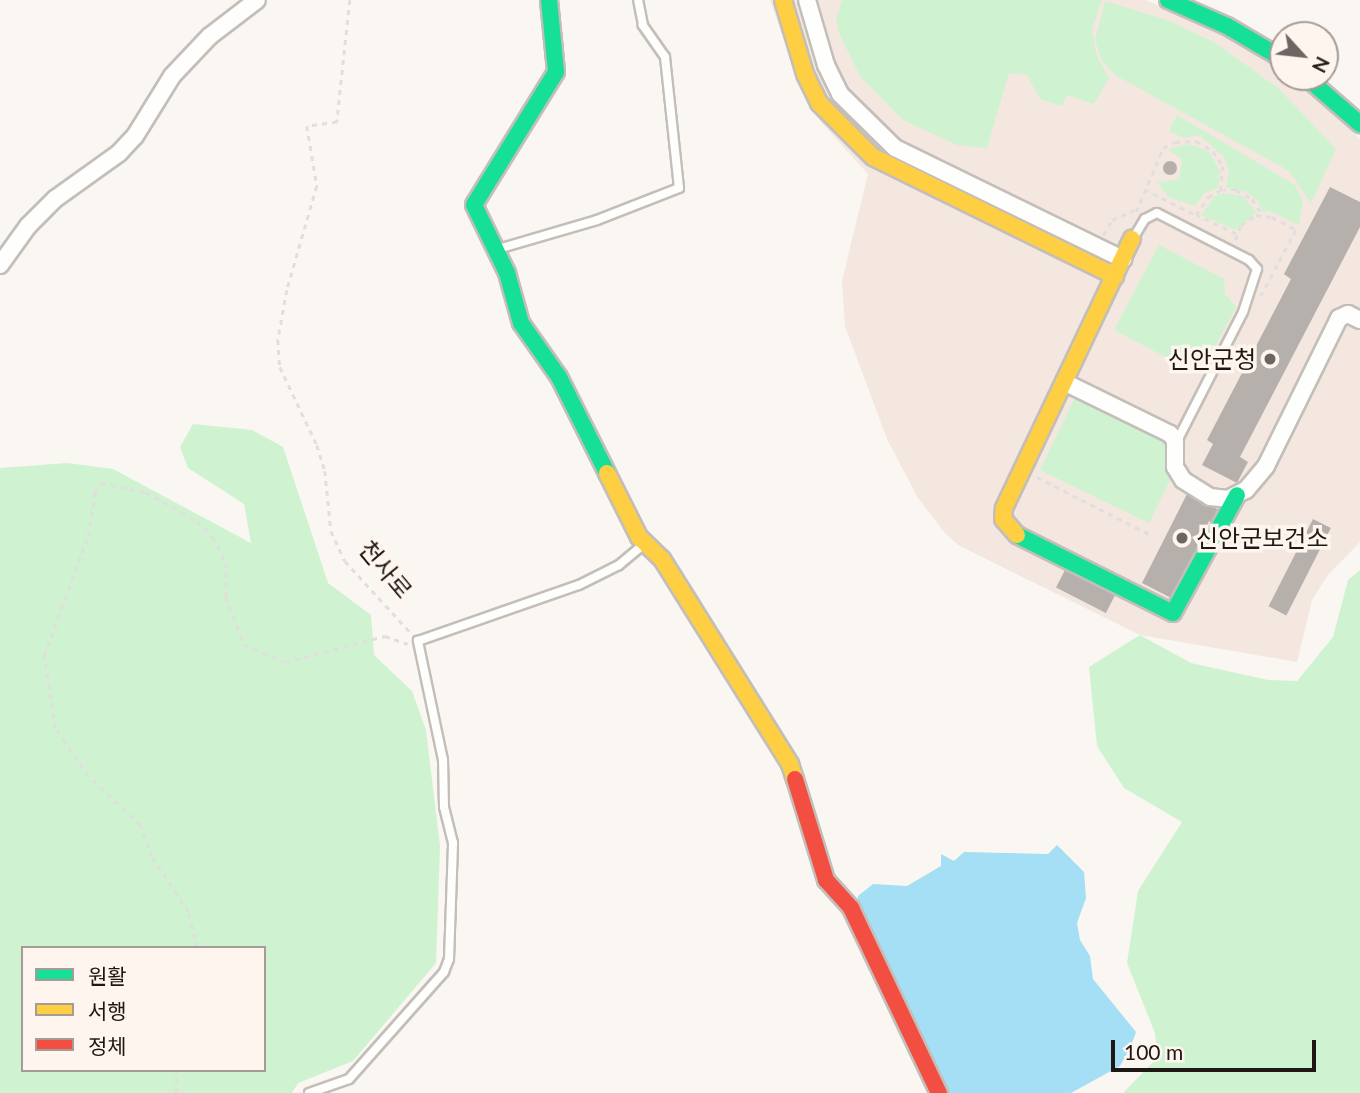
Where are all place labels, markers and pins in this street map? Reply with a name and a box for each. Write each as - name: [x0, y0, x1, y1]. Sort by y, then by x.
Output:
- place label: 신안군청: [1168, 345, 1256, 373]
- marker: 신안군청: [1262, 351, 1278, 367]
- place label: 신안군보건소: [1196, 524, 1328, 552]
- marker: 신안군보건소: [1174, 530, 1190, 546]

